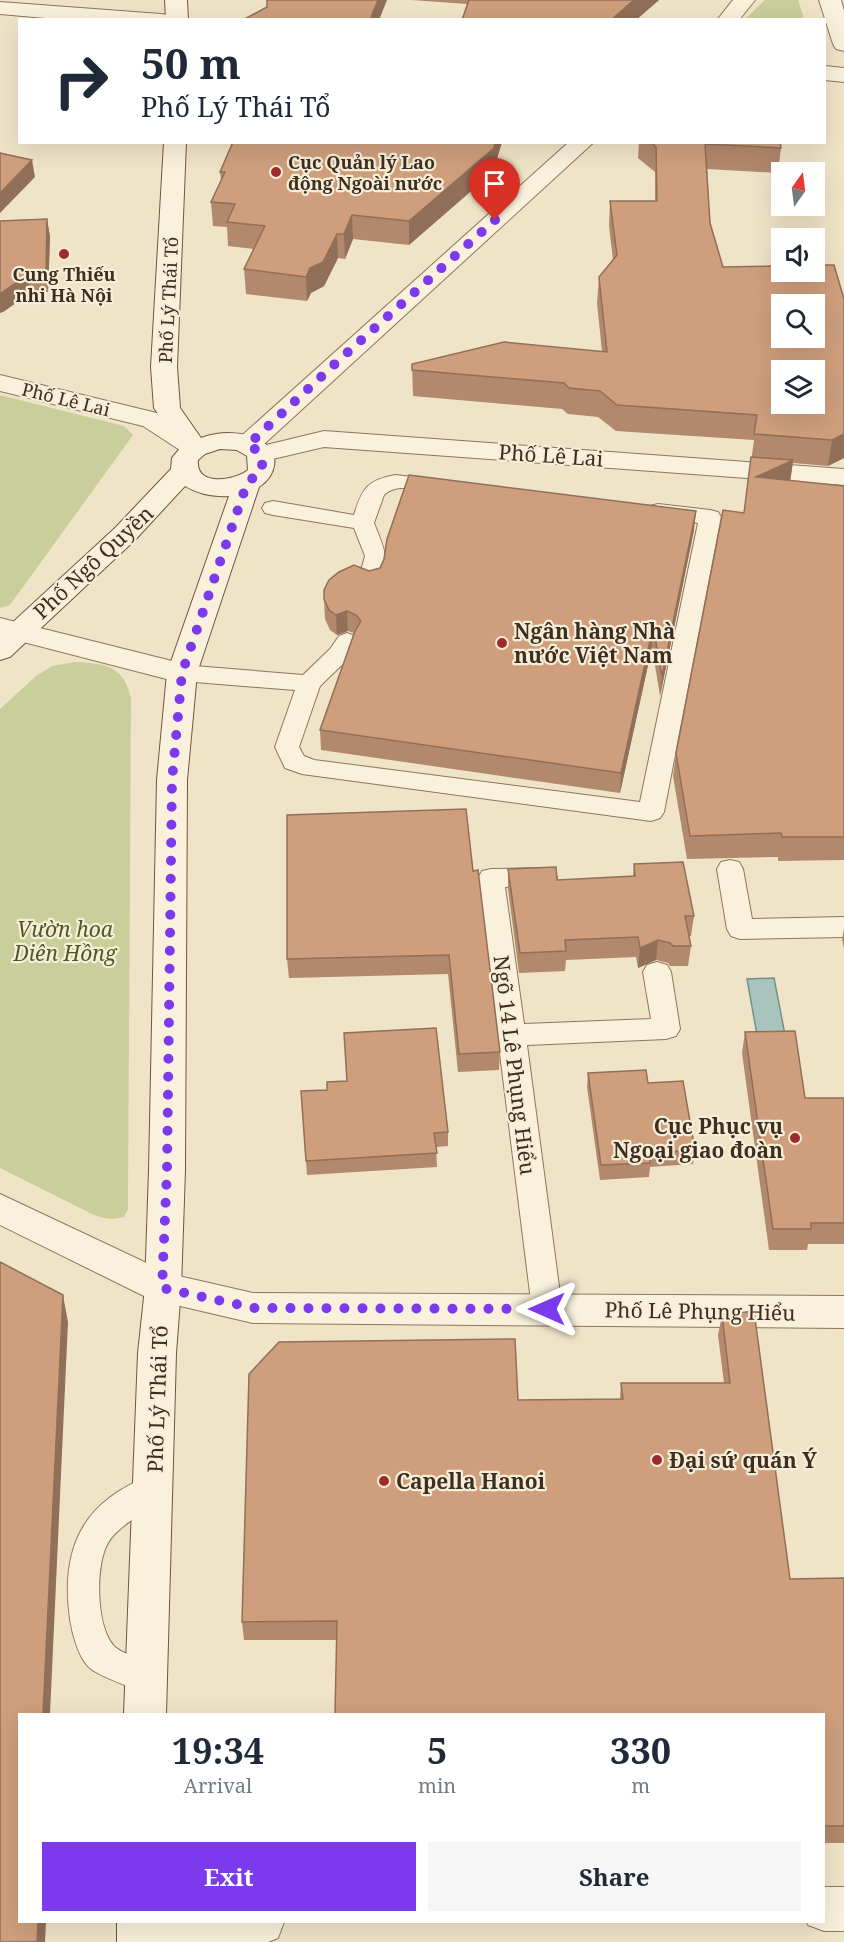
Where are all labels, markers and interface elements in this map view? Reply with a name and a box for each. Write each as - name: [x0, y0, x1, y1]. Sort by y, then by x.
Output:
- text: 50 m: [141, 34, 241, 91]
- icon: right: [42, 42, 120, 120]
- text: Phố Lý Thái Tổ: [141, 88, 331, 125]
- place label: Cục Quản lý Lao động Ngoài nước: [288, 150, 442, 195]
- pin: [469, 158, 520, 220]
- north arrow: [771, 162, 825, 216]
- map controls: [771, 162, 825, 414]
- marker: Cục Quản lý Lao động Ngoài nước: [269, 165, 283, 179]
- icon: arrive: [478, 167, 511, 200]
- button: sound: [771, 228, 825, 282]
- street label: Phố Lý Thái Tổ: [153, 236, 183, 364]
- marker: Cung Thiếu nhi Hà Nội: [57, 247, 71, 261]
- place label: Cung Thiếu nhi Hà Nội: [12, 262, 116, 307]
- button: search: [771, 294, 825, 348]
- button: layers: [771, 360, 825, 414]
- street label: Phố Lê Lai: [19, 376, 113, 422]
- street label: Phố Lê Lai: [498, 437, 605, 473]
- street label: Phố Ngô Quyền: [27, 499, 159, 625]
- place label: Ngân hàng Nhà nước Việt Nam: [514, 617, 675, 669]
- marker: Ngân hàng Nhà nước Việt Nam: [495, 636, 509, 650]
- park label: Vườn hoa Diên Hồng: [13, 915, 118, 967]
- street label: Ngõ 14 Lê Phụng Hiểu: [488, 954, 542, 1176]
- place label: Cục Phục vụ Ngoại giao đoàn: [613, 1112, 783, 1164]
- marker: Cục Phục vụ Ngoại giao đoàn: [788, 1131, 802, 1145]
- position arrow: [515, 1277, 579, 1341]
- street label: Phố Lê Phụng Hiểu: [604, 1295, 796, 1327]
- street label: Phố Lý Thái Tổ: [140, 1325, 174, 1473]
- place label: Đại sứ quán Ý: [669, 1446, 817, 1474]
- marker: Đại sứ quán Ý: [650, 1453, 664, 1467]
- place label: Capella Hanoi: [396, 1467, 546, 1495]
- marker: Capella Hanoi: [377, 1474, 391, 1488]
- text: 19:34: [172, 1726, 264, 1775]
- text: 5: [427, 1726, 447, 1775]
- text: 330: [610, 1726, 671, 1775]
- text: Arrival: [184, 1772, 252, 1799]
- text: min: [418, 1772, 456, 1799]
- text: m: [631, 1772, 650, 1799]
- button: Exit: [42, 1842, 416, 1911]
- button: Share: [428, 1842, 801, 1911]

